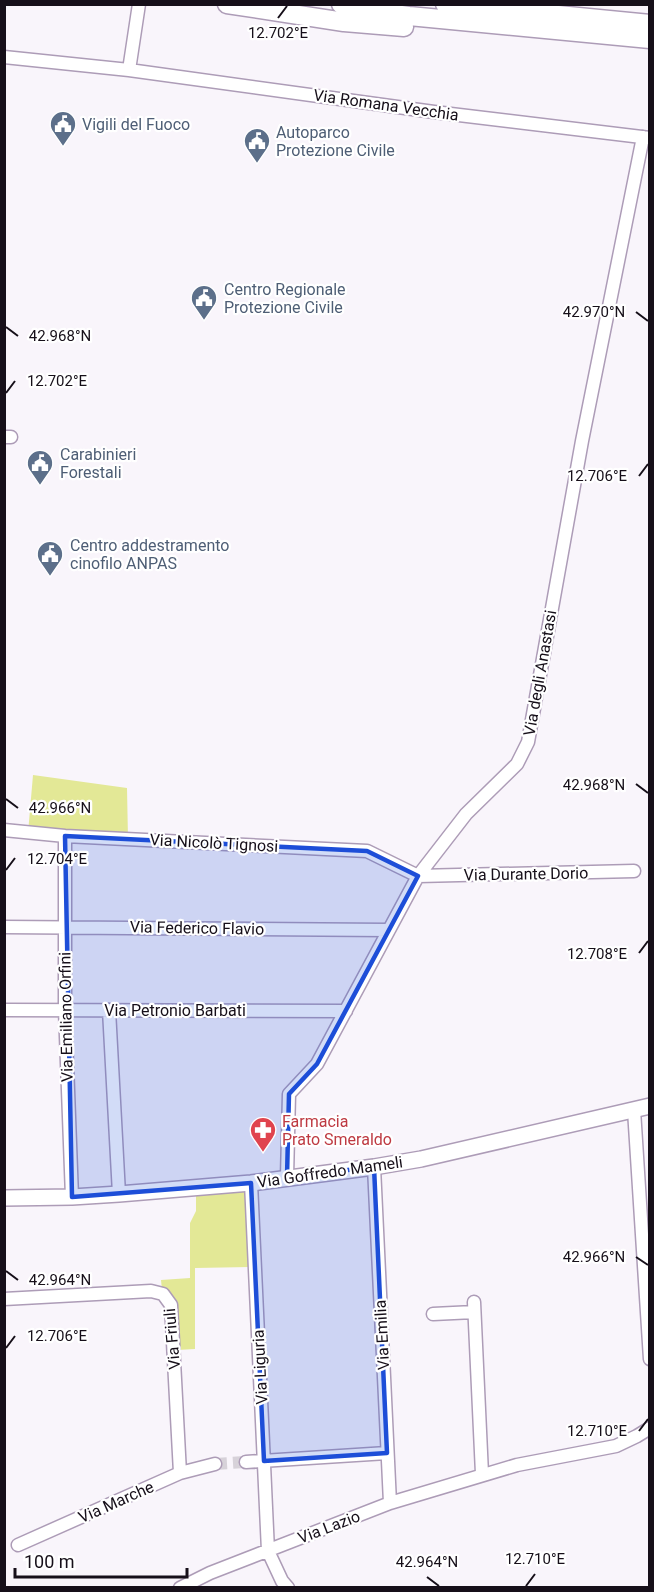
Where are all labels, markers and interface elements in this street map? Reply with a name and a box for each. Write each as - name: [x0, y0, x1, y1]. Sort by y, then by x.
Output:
- text: 12.702°E: [248, 24, 309, 42]
- street label: Via Romana Vecchia: [312, 85, 460, 125]
- public building icon: Vigili del Fuoco: [48, 109, 78, 147]
- place label: Vigili del Fuoco: [82, 115, 190, 134]
- place label: Autoparco Protezione Civile: [276, 123, 395, 160]
- public building icon: Autoparco Protezione Civile: [242, 126, 272, 164]
- place label: Centro Regionale Protezione Civile: [224, 280, 346, 317]
- public building icon: Centro Regionale Protezione Civile: [189, 283, 219, 321]
- text: 42.970°N: [563, 303, 625, 321]
- text: 42.968°N: [29, 327, 91, 345]
- text: 12.702°E: [27, 372, 88, 390]
- place label: Carabinieri Forestali: [60, 445, 136, 482]
- public building icon: Carabinieri Forestali: [25, 448, 55, 486]
- text: 12.706°E: [567, 467, 628, 485]
- place label: Centro addestramento cinofilo ANPAS: [70, 536, 229, 573]
- public building icon: Centro addestramento cinofilo ANPAS: [35, 539, 65, 577]
- street label: Via degli Anastasi: [520, 609, 560, 737]
- text: 42.968°N: [563, 776, 625, 794]
- text: 42.966°N: [29, 799, 91, 817]
- street label: Via Nicolò Tignosi: [149, 830, 279, 856]
- text: 12.704°E: [27, 850, 88, 868]
- street label: Via Durante Dorio: [464, 863, 588, 885]
- street label: Via Federico Flavio: [130, 917, 264, 939]
- text: 12.708°E: [567, 945, 628, 963]
- street label: Via Emiliano Orfini: [55, 952, 77, 1082]
- street label: Via Petronio Barbati: [104, 1001, 246, 1020]
- place label: Farmacia Prato Smeraldo: [282, 1112, 392, 1149]
- pharmacy icon: Farmacia Prato Smeraldo: [248, 1115, 278, 1153]
- street label: Via Goffredo Mameli: [256, 1152, 404, 1192]
- text: 42.966°N: [563, 1248, 625, 1266]
- text: 42.964°N: [29, 1271, 91, 1289]
- street label: Via Emilia: [371, 1299, 393, 1371]
- street label: Via Friuli: [160, 1308, 184, 1370]
- text: 12.706°E: [27, 1327, 88, 1345]
- street label: Via Liguria: [249, 1329, 271, 1405]
- text: 12.710°E: [567, 1422, 628, 1440]
- street label: Via Marche: [75, 1477, 157, 1527]
- street label: Via Lazio: [295, 1506, 363, 1548]
- scale bar: [15, 1541, 188, 1579]
- text: 12.710°E: [505, 1550, 566, 1568]
- text: 100 m: [24, 1551, 75, 1572]
- text: 42.964°N: [396, 1553, 458, 1571]

